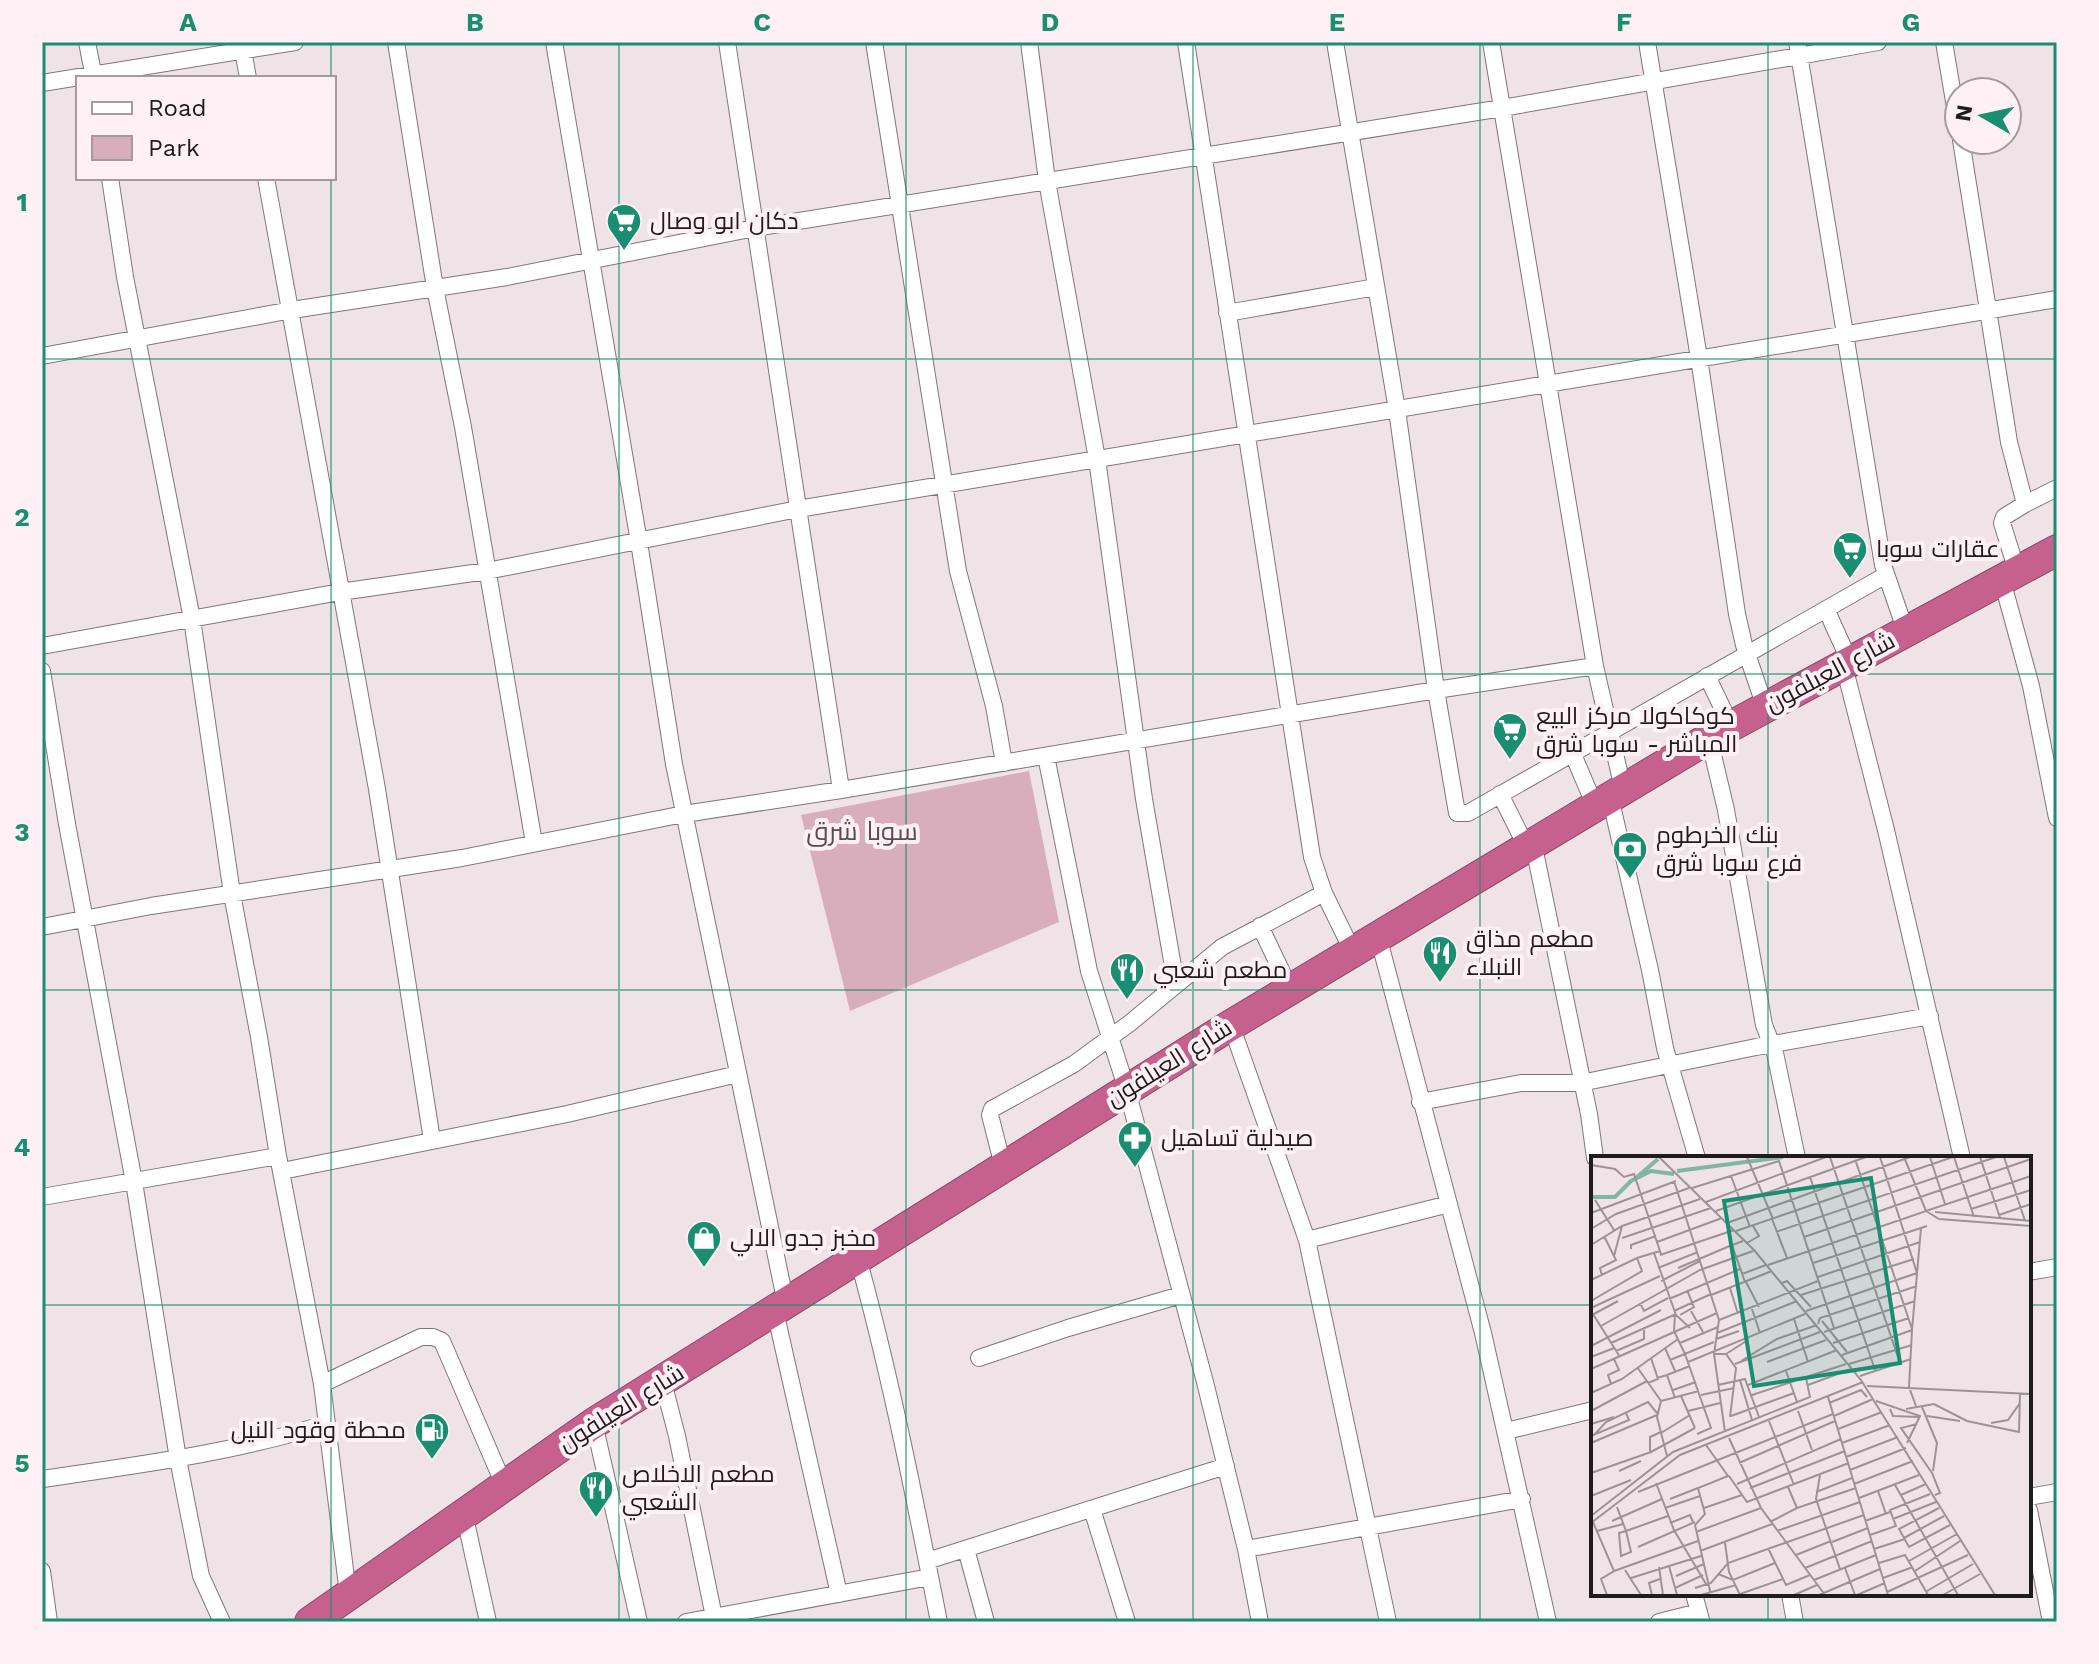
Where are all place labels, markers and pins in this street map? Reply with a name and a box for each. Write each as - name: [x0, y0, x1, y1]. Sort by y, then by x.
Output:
- supermarket icon: دكان ابو وصال: [605, 202, 643, 252]
- place label: دكان ابو وصال: [650, 207, 799, 235]
- supermarket icon: عقارات سوبا: [1831, 530, 1869, 580]
- place label: عقارات سوبا: [1876, 535, 2000, 563]
- place label: كوكاكولا مركز البيع المباشر - سوبا شرق: [1536, 702, 1737, 759]
- supermarket icon: كوكاكولا مركز البيع المباشر - سوبا شرق: [1491, 711, 1529, 761]
- place label: بنك الخرطوم فرع سوبا شرق: [1656, 821, 1802, 879]
- bank icon: بنك الخرطوم فرع سوبا شرق: [1611, 830, 1649, 880]
- place label: مطعم مذاق النبلاء: [1466, 925, 1594, 981]
- restaurant icon: مطعم مذاق النبلاء: [1421, 934, 1459, 984]
- restaurant icon: مطعم شعبي: [1108, 951, 1146, 1001]
- place label: مطعم شعبي: [1153, 956, 1287, 989]
- pharmacy icon: صيدلية تساهيل: [1116, 1119, 1154, 1169]
- place label: صيدلية تساهيل: [1161, 1124, 1313, 1152]
- shop icon: مخبز جدو الالي: [685, 1219, 723, 1269]
- place label: مخبز جدو الالي: [730, 1224, 876, 1257]
- fuel station icon: محطة وقود النيل: [413, 1411, 451, 1461]
- place label: محطة وقود النيل: [231, 1416, 406, 1444]
- place label: مطعم الاخلاص الشعبي: [622, 1460, 775, 1521]
- restaurant icon: مطعم الاخلاص الشعبي: [577, 1469, 615, 1519]

